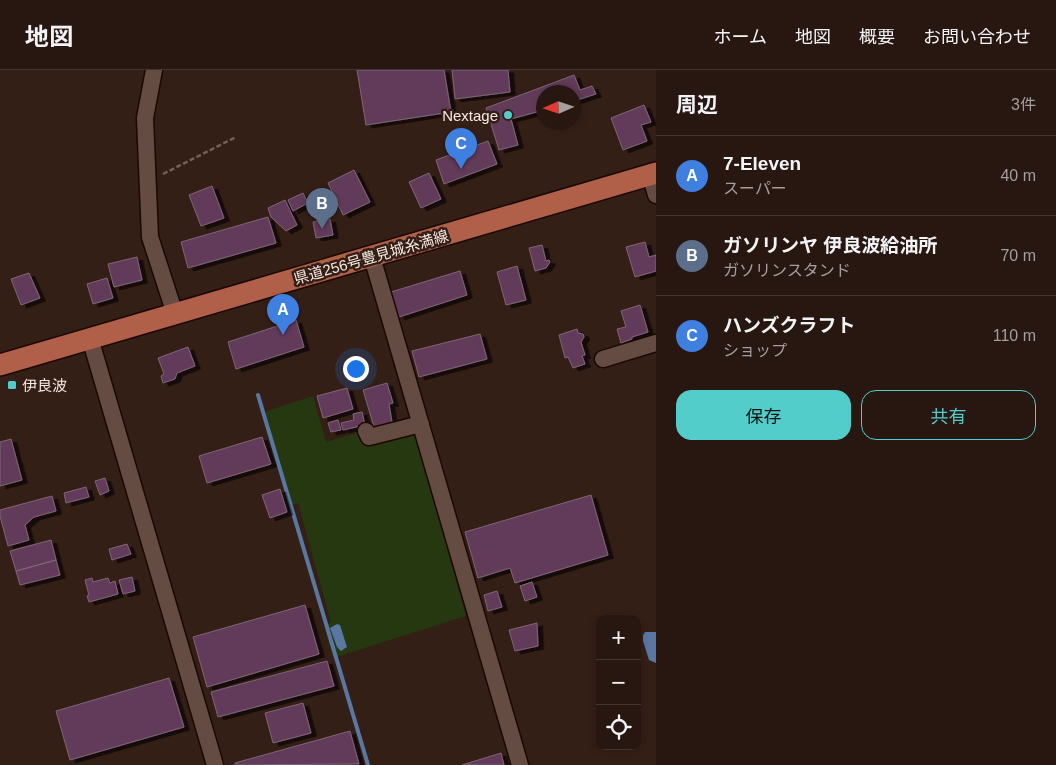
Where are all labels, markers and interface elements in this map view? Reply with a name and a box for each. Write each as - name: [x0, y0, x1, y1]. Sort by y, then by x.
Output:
- text: 地図: [25, 23, 73, 50]
- text: ホーム: [714, 27, 767, 47]
- text: 地図: [795, 27, 831, 47]
- text: 概要: [859, 27, 895, 47]
- text: お問い合わせ: [923, 27, 1031, 47]
- north arrow: [536, 85, 581, 130]
- text: 周辺: [676, 93, 718, 116]
- text: 3件: [1011, 96, 1036, 113]
- place label: Nextage: [442, 107, 498, 124]
- marker: Nextage: [502, 109, 514, 121]
- pin: C: [445, 128, 477, 169]
- text: 7-Eleven: [723, 153, 801, 174]
- text: A: [686, 167, 698, 184]
- text: 40 m: [1000, 167, 1036, 184]
- text: スーパー: [723, 180, 787, 197]
- pin: B: [306, 188, 338, 229]
- street label: 県道256号豊見城糸満線: [292, 227, 450, 287]
- text: ガソリンヤ 伊良波給油所: [723, 235, 937, 256]
- text: B: [686, 247, 698, 264]
- text: 70 m: [1000, 247, 1036, 264]
- text: ガソリンスタンド: [723, 262, 851, 279]
- pin: A: [267, 294, 299, 335]
- text: ハンズクラフト: [723, 315, 856, 336]
- text: C: [686, 327, 698, 344]
- text: 110 m: [993, 327, 1036, 344]
- text: ショップ: [723, 342, 787, 359]
- your location: [343, 356, 369, 382]
- place label: 伊良波: [22, 377, 67, 394]
- marker: 伊良波: [6, 379, 18, 391]
- button: 保存: [676, 390, 851, 440]
- button: 共有: [861, 390, 1036, 440]
- map controls: [596, 615, 641, 750]
- button: +: [596, 615, 641, 660]
- button: −: [596, 660, 641, 705]
- button: locate: [596, 705, 641, 750]

